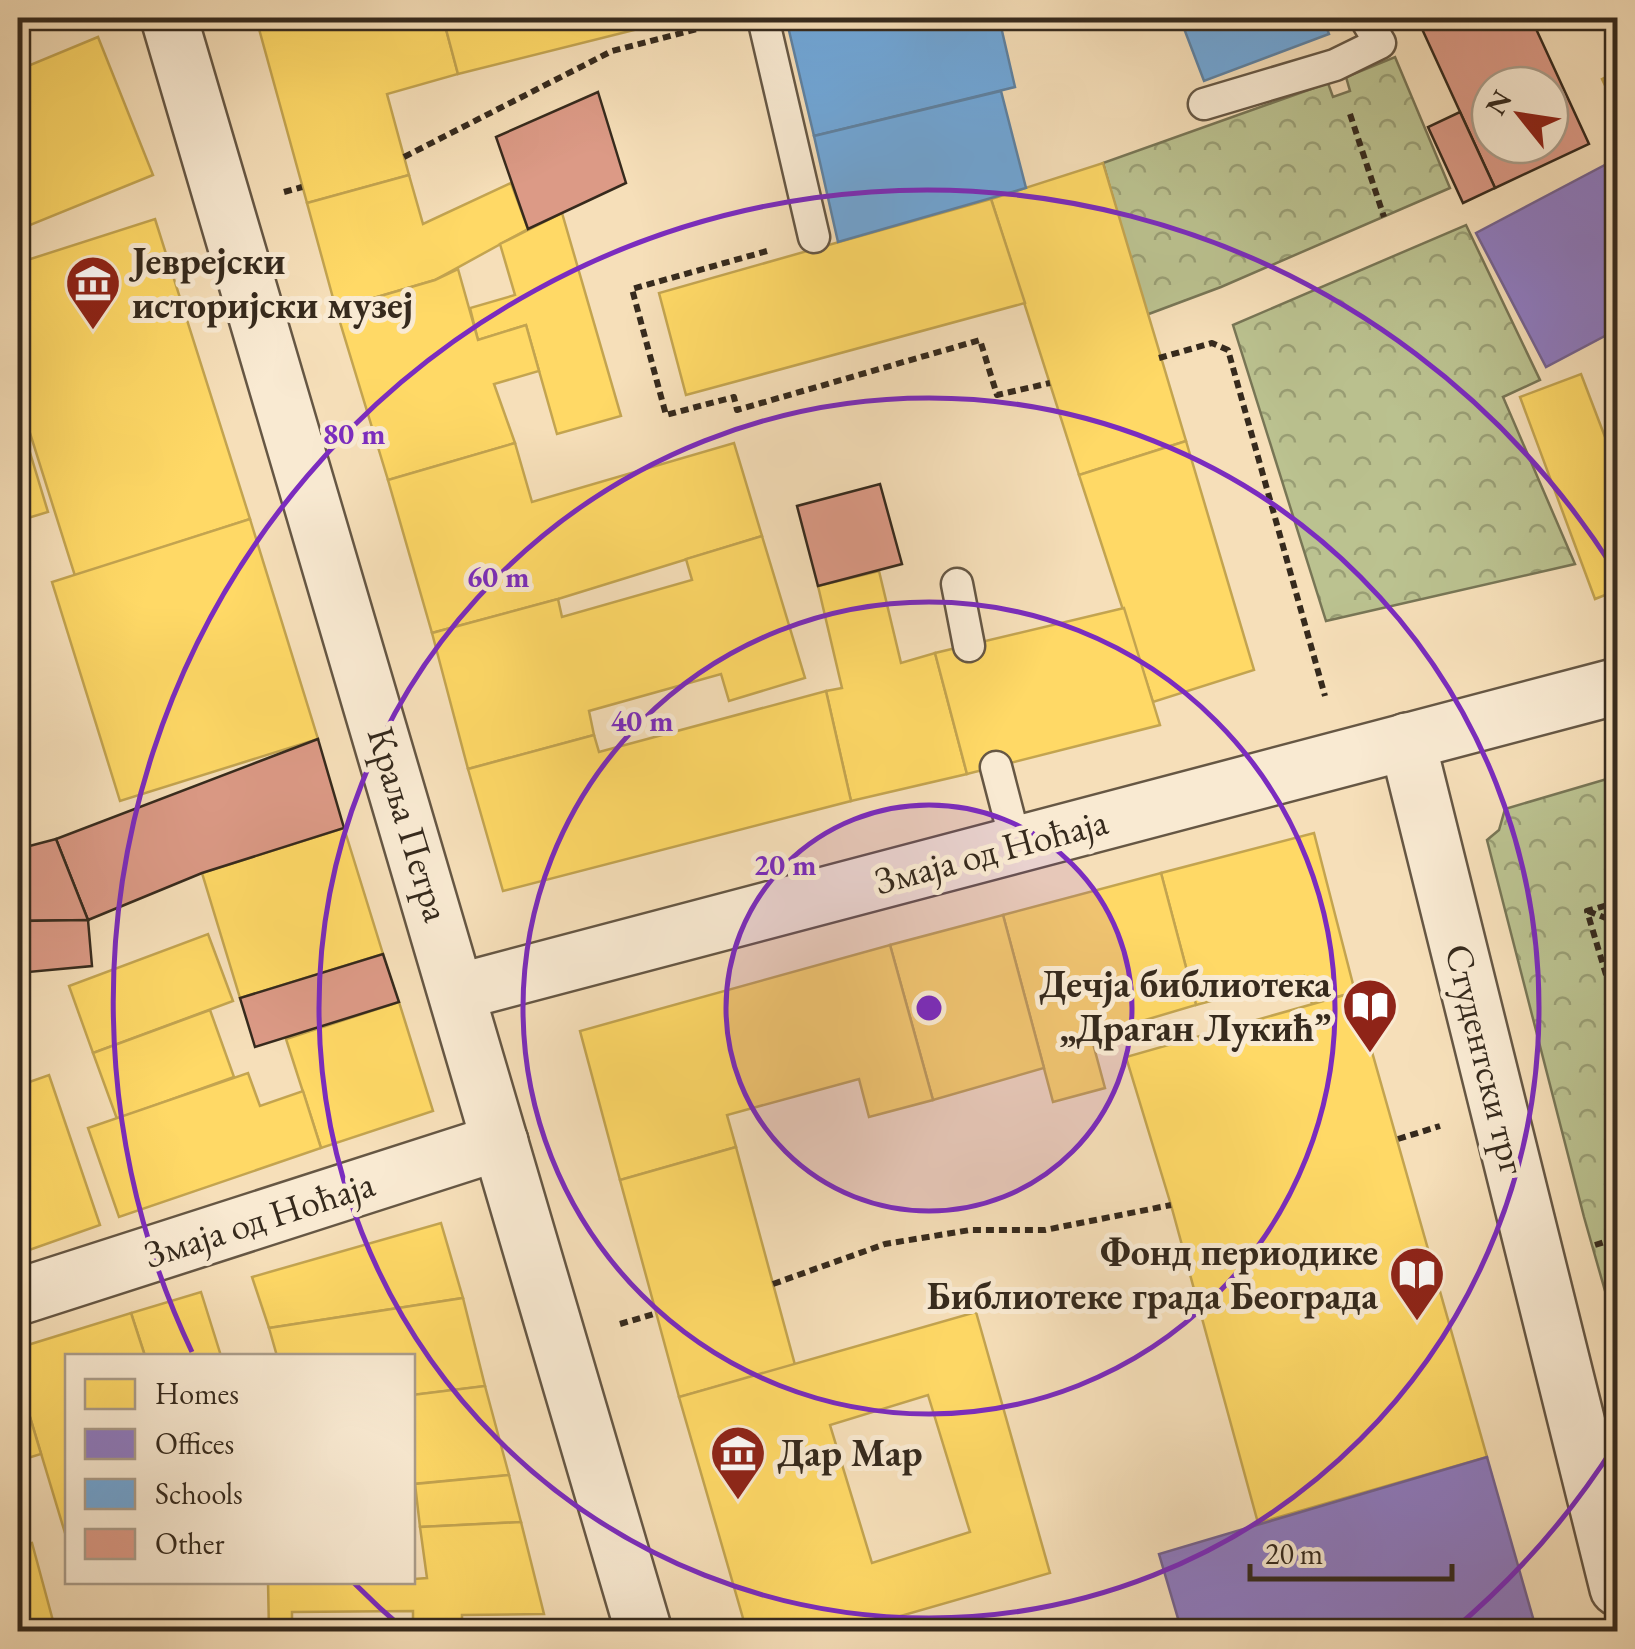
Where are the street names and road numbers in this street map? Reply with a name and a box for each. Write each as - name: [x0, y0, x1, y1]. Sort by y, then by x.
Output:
- street label: Краља Петра: [357, 721, 463, 928]
- street label: Змаја од Ноћаја: [869, 796, 1114, 905]
- street label: Студентски трг: [1434, 939, 1539, 1179]
- street label: Змаја од Ноћаја: [137, 1158, 381, 1279]

